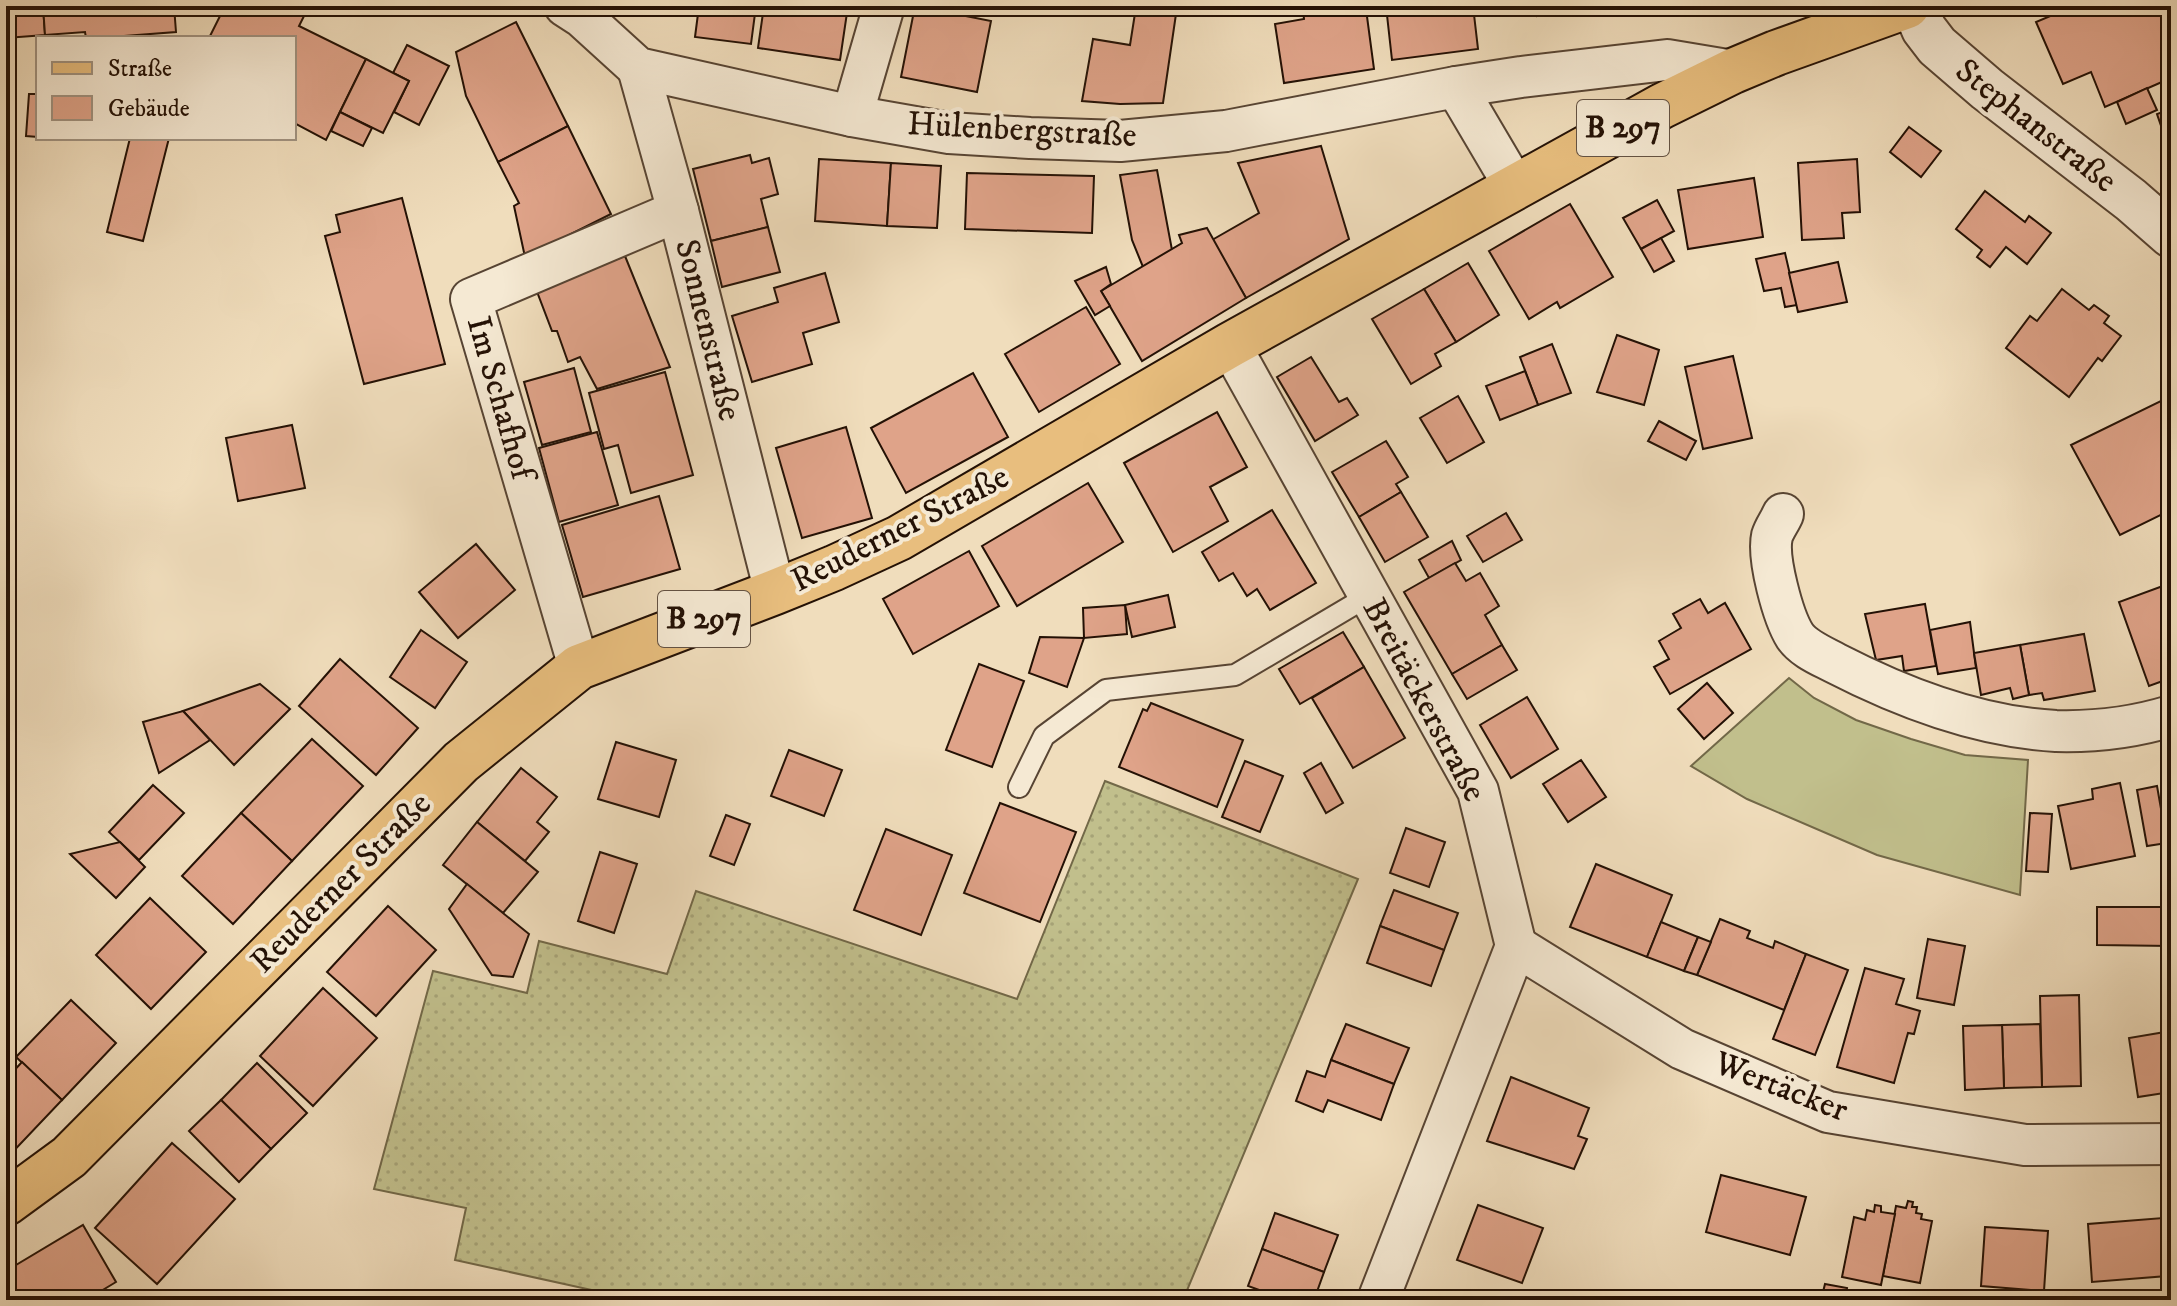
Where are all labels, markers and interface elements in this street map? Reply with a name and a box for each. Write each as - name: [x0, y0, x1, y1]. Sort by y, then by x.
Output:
- legend: [36, 36, 296, 140]
- street label: Stephanstraße: [1947, 50, 2125, 202]
- text: Straße: [108, 54, 172, 84]
- text: Gebäude: [108, 94, 190, 124]
- road number: B 297: [1577, 100, 1669, 156]
- street label: Hülenbergstraße: [906, 103, 1138, 157]
- street label: Sonnenstraße: [665, 235, 751, 425]
- street label: Im Schafhof: [457, 312, 545, 489]
- street label: Reuderner Straße: [784, 456, 1016, 602]
- road number: B 297: [658, 591, 750, 647]
- street label: Breitäckerstraße: [1353, 591, 1495, 809]
- street label: Reuderner Straße: [242, 784, 440, 982]
- street label: Wertäcker: [1707, 1042, 1854, 1132]

